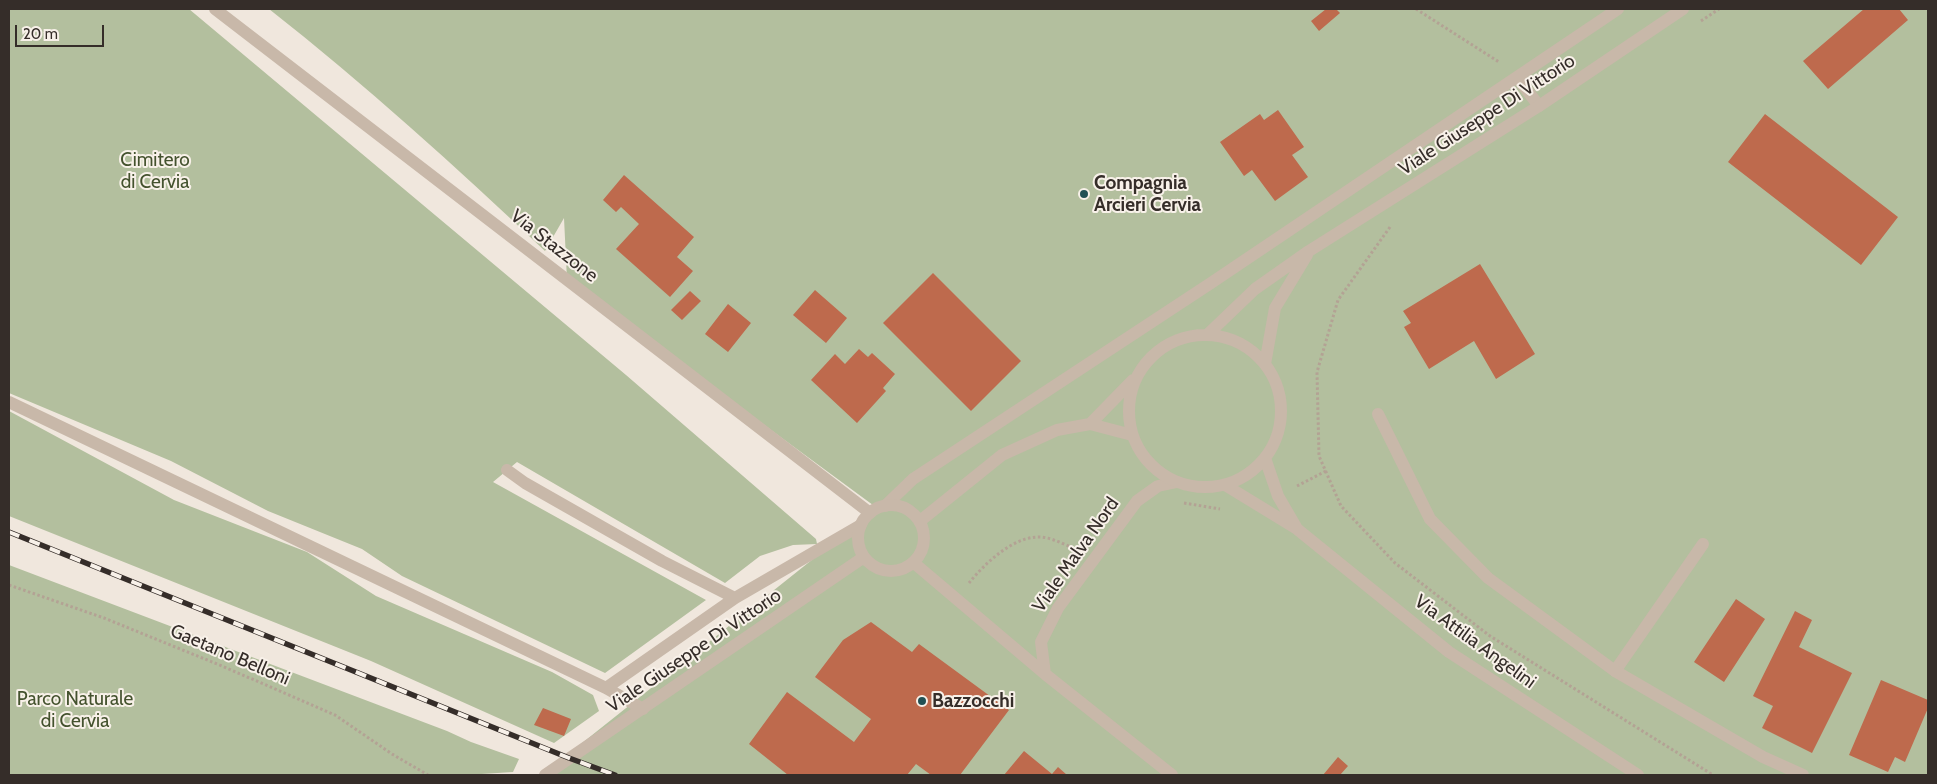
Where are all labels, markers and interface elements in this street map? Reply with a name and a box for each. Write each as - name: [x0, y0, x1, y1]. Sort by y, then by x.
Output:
- scale bar: [18, 15, 106, 47]
- text: 20 m: [23, 25, 58, 43]
- street label: Viale Giuseppe Di Vittorio: [1395, 49, 1579, 181]
- park label: Cimitero di Cervia: [120, 149, 190, 193]
- place label: Compagnia Arcieri Cervia: [1094, 172, 1201, 216]
- marker: Compagnia Arcieri Cervia: [1078, 188, 1090, 200]
- street label: Via Stazzone: [506, 205, 602, 287]
- street label: Viale Malva Nord: [1028, 493, 1124, 617]
- street label: Viale Giuseppe Di Vittorio: [602, 584, 786, 718]
- street label: Via Attilia Angelini: [1410, 590, 1540, 694]
- street label: Gaetano Belloni: [167, 620, 293, 690]
- park label: Parco Naturale di Cervia: [17, 688, 133, 732]
- place label: Bazzocchi: [932, 690, 1014, 712]
- marker: Bazzocchi: [916, 695, 928, 707]

